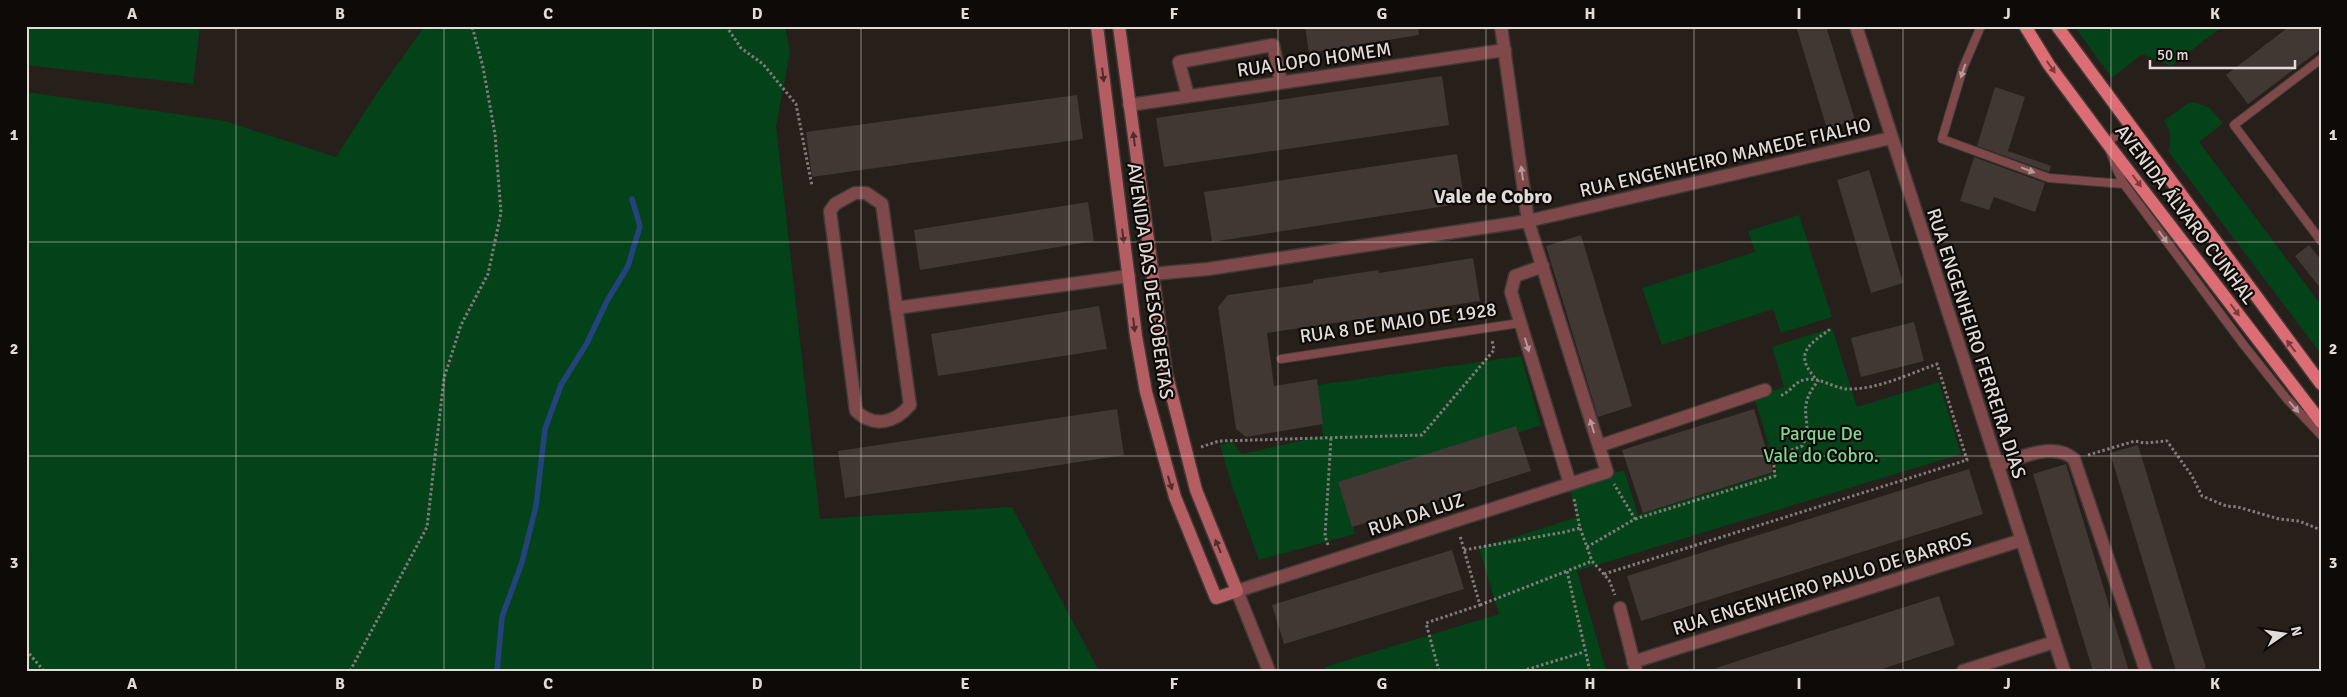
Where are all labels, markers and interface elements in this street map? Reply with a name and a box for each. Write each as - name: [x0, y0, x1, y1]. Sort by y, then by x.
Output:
- text: A: [127, 4, 138, 24]
- text: B: [335, 4, 345, 24]
- text: C: [543, 4, 553, 24]
- text: D: [752, 4, 763, 24]
- text: E: [960, 4, 970, 24]
- text: F: [1170, 4, 1179, 24]
- text: G: [1377, 4, 1387, 24]
- text: H: [1585, 4, 1595, 24]
- text: I: [1796, 4, 1802, 24]
- text: J: [2003, 4, 2011, 24]
- text: K: [2210, 4, 2220, 24]
- street label: RUA LOPO HOMEM: [1236, 37, 1393, 83]
- scale bar: [2150, 38, 2294, 70]
- text: 50 m: [2157, 46, 2188, 64]
- one-way arrow: [2046, 60, 2057, 73]
- one-way arrow: [1958, 64, 1966, 79]
- one-way arrow: [1099, 67, 1107, 83]
- street label: RUA ENGENHEIRO MAMEDE FIALHO: [1577, 113, 1873, 203]
- street label: AVENIDA ÁLVARO CUNHAL: [2110, 120, 2261, 310]
- text: 1: [10, 125, 19, 145]
- text: 1: [2329, 125, 2338, 145]
- one-way arrow: [1130, 131, 1138, 147]
- street label: AVENIDA DAS DESCOBERTAS: [1122, 162, 1178, 401]
- one-way arrow: [1517, 165, 1525, 181]
- one-way arrow: [2021, 166, 2036, 174]
- one-way arrow: [2131, 174, 2142, 187]
- district label: Vale de Cobro: [1434, 184, 1552, 209]
- street label: RUA ENGENHEIRO FERREIRA DIAS: [1921, 205, 2031, 482]
- one-way arrow: [1119, 228, 1127, 244]
- one-way arrow: [2158, 230, 2168, 244]
- street label: RUA 8 DE MAIO DE 1928: [1298, 297, 1498, 349]
- one-way arrow: [2230, 303, 2241, 316]
- one-way arrow: [1130, 317, 1138, 333]
- one-way arrow: [1523, 338, 1531, 353]
- text: 2: [10, 339, 18, 359]
- one-way arrow: [2286, 339, 2296, 353]
- text: 2: [2329, 339, 2337, 359]
- one-way arrow: [2288, 401, 2300, 413]
- one-way arrow: [1588, 418, 1596, 433]
- park label: Parque De Vale do Cobro.: [1763, 422, 1879, 468]
- one-way arrow: [1167, 475, 1175, 490]
- street label: RUA DA LUZ: [1365, 488, 1467, 542]
- street label: RUA ENGENHEIRO PAULO DE BARROS: [1670, 527, 1975, 641]
- one-way arrow: [1213, 539, 1221, 553]
- text: 3: [10, 553, 18, 573]
- text: 3: [2329, 553, 2337, 573]
- north arrow: [2260, 610, 2310, 660]
- text: N: [2287, 625, 2306, 638]
- text: A: [127, 674, 138, 694]
- text: B: [335, 674, 345, 694]
- text: C: [543, 674, 553, 694]
- text: D: [752, 674, 763, 694]
- text: E: [960, 674, 970, 694]
- text: F: [1170, 674, 1179, 694]
- text: G: [1377, 674, 1387, 694]
- text: H: [1585, 674, 1595, 694]
- text: I: [1796, 674, 1802, 694]
- text: J: [2003, 674, 2011, 694]
- text: K: [2210, 674, 2220, 694]

